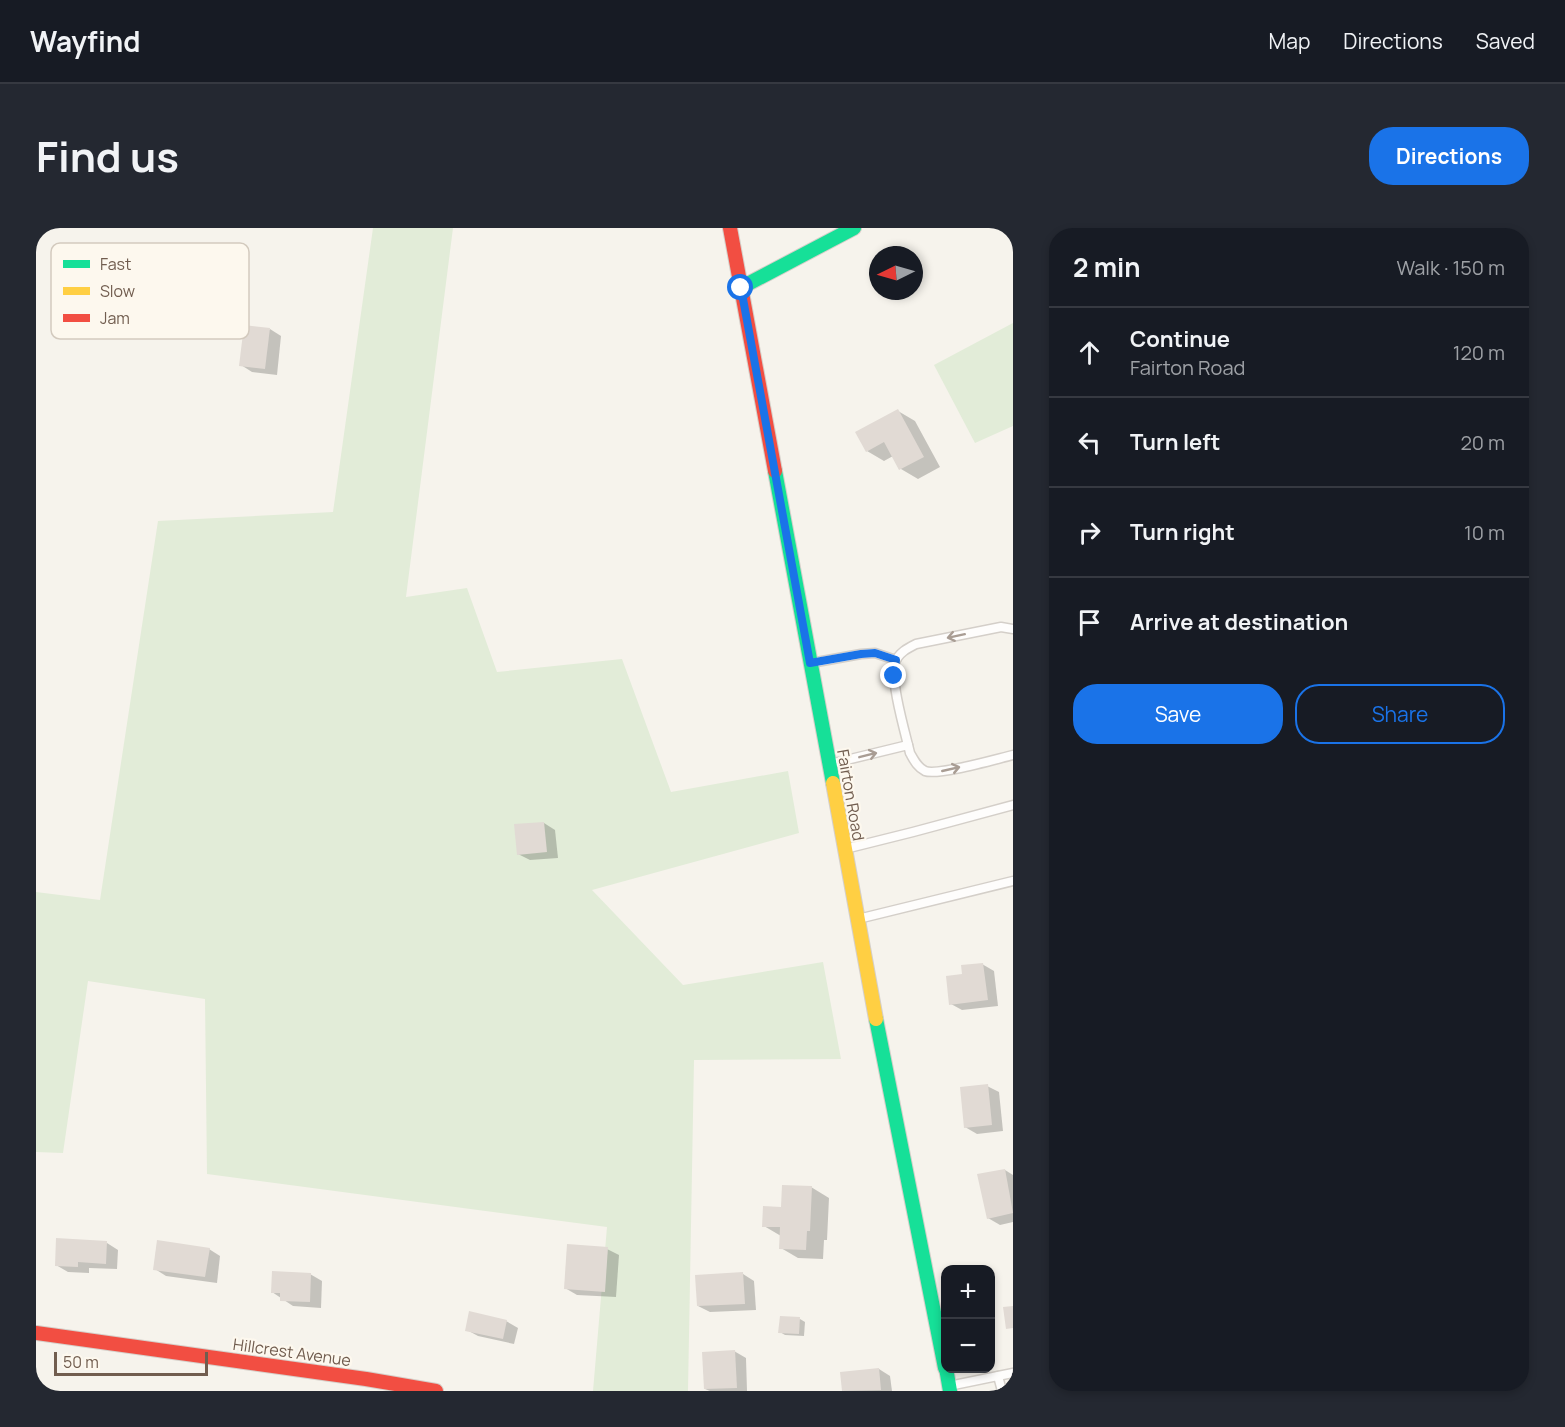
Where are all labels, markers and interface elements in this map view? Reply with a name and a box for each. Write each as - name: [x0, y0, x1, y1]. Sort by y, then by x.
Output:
- text: Wayfind: [30, 22, 140, 60]
- text: Map: [1269, 27, 1310, 55]
- text: Directions: [1343, 27, 1443, 55]
- text: Saved: [1476, 27, 1535, 55]
- text: Find us: [36, 127, 179, 185]
- button: Directions: [1369, 127, 1529, 185]
- legend: [51, 243, 249, 339]
- north arrow: [869, 246, 923, 300]
- text: 2 min: [1073, 249, 1141, 285]
- text: Fast: [100, 253, 131, 275]
- text: Walk · 150 m: [1396, 254, 1505, 281]
- route start: [727, 274, 753, 300]
- text: Slow: [100, 280, 135, 302]
- text: Jam: [100, 307, 130, 329]
- text: Continue: [1130, 324, 1230, 354]
- icon: ahead: [1073, 336, 1106, 369]
- text: 120 m: [1453, 339, 1505, 366]
- text: Fairton Road: [1130, 354, 1245, 381]
- icon: left: [1073, 426, 1106, 459]
- text: Turn left: [1130, 427, 1220, 457]
- text: 20 m: [1460, 429, 1505, 456]
- icon: right: [1073, 516, 1106, 549]
- text: Turn right: [1130, 517, 1235, 547]
- text: 10 m: [1464, 519, 1505, 546]
- icon: arrive: [1073, 606, 1106, 639]
- text: Arrive at destination: [1130, 607, 1348, 637]
- one-way arrow: [946, 631, 966, 642]
- route end: [880, 662, 906, 688]
- button: Save: [1073, 684, 1283, 744]
- button: Share: [1295, 684, 1505, 744]
- street label: Fairton Road: [832, 748, 870, 842]
- one-way arrow: [859, 748, 878, 760]
- one-way arrow: [941, 763, 960, 774]
- map controls: [941, 1265, 995, 1373]
- button: +: [941, 1265, 995, 1319]
- button: −: [941, 1319, 995, 1373]
- street label: Hillcrest Avenue: [232, 1333, 352, 1371]
- scale bar: [54, 1349, 208, 1376]
- text: 50 m: [63, 1351, 99, 1373]

